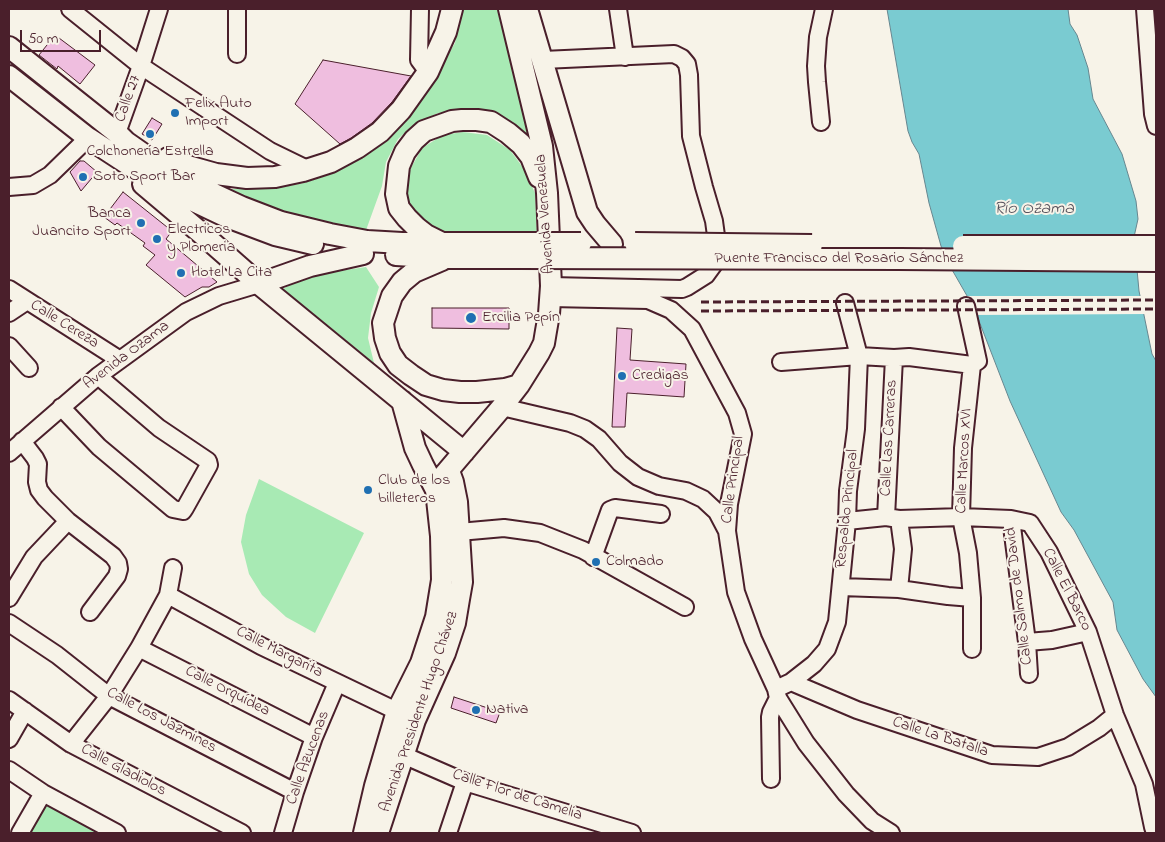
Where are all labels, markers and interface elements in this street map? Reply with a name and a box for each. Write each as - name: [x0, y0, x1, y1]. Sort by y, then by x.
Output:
- scale bar: [22, 20, 104, 52]
- text: 50 m: [28, 28, 58, 50]
- street label: Calle 27: [112, 73, 146, 125]
- place label: Felix Auto Import: [185, 94, 252, 132]
- marker: Felix Auto Import: [169, 107, 181, 119]
- marker: Colchonería Estrella: [144, 128, 156, 140]
- place label: Colchonería Estrella: [86, 142, 214, 162]
- street label: Avenida Venezuela: [532, 153, 560, 275]
- place label: Soto Sport Bar: [93, 167, 195, 187]
- marker: Soto Sport Bar: [77, 171, 89, 183]
- water label: Río Ozama: [994, 199, 1074, 221]
- place label: Banca Juancito Sport: [32, 204, 131, 242]
- marker: Banca Juancito Sport: [135, 217, 147, 229]
- place label: Electricos y Plomeria: [167, 220, 235, 258]
- marker: Electricos y Plomeria: [151, 233, 163, 245]
- street label: Puente Francisco del Rosario Sánchez: [715, 249, 963, 269]
- place label: Hotel La Cita: [191, 263, 272, 283]
- marker: Hotel La Cita: [175, 267, 187, 279]
- street label: Calle Cereza: [26, 296, 102, 354]
- place label: Ercilia Pepín: [482, 308, 560, 328]
- marker: Ercilia Pepín: [464, 311, 478, 325]
- street label: Avenida Ozama: [80, 317, 174, 395]
- place label: Credigas: [632, 366, 689, 386]
- marker: Credigas: [616, 370, 628, 382]
- street label: Calle Las Carreras: [877, 379, 903, 497]
- street label: Calle Marcos XVI: [953, 408, 977, 514]
- street label: Calle Principal: [718, 435, 750, 525]
- street label: Respaldo Principal: [832, 449, 864, 569]
- place label: Club de los billeteros: [378, 471, 450, 509]
- marker: Club de los billeteros: [362, 484, 374, 496]
- street label: Calle Salmo de David: [1002, 526, 1038, 666]
- street label: Calle El Barco: [1037, 545, 1095, 635]
- place label: Colmado: [606, 552, 664, 572]
- marker: Colmado: [590, 556, 602, 568]
- street label: Avenida Presidente Hugo Chávez: [377, 609, 463, 815]
- street label: Calle Margarita: [232, 623, 326, 683]
- street label: Calle Orquídea: [181, 662, 273, 722]
- street label: Calle Los Jazmines: [103, 684, 219, 758]
- place label: Nativa: [486, 700, 529, 720]
- marker: Nativa: [470, 704, 482, 716]
- street label: Calle Azucenas: [283, 708, 335, 808]
- street label: Calle La Batalla: [889, 713, 991, 763]
- street label: Calle Gladiolos: [77, 740, 169, 802]
- street label: Calle Flor de Camelia: [450, 766, 584, 826]

